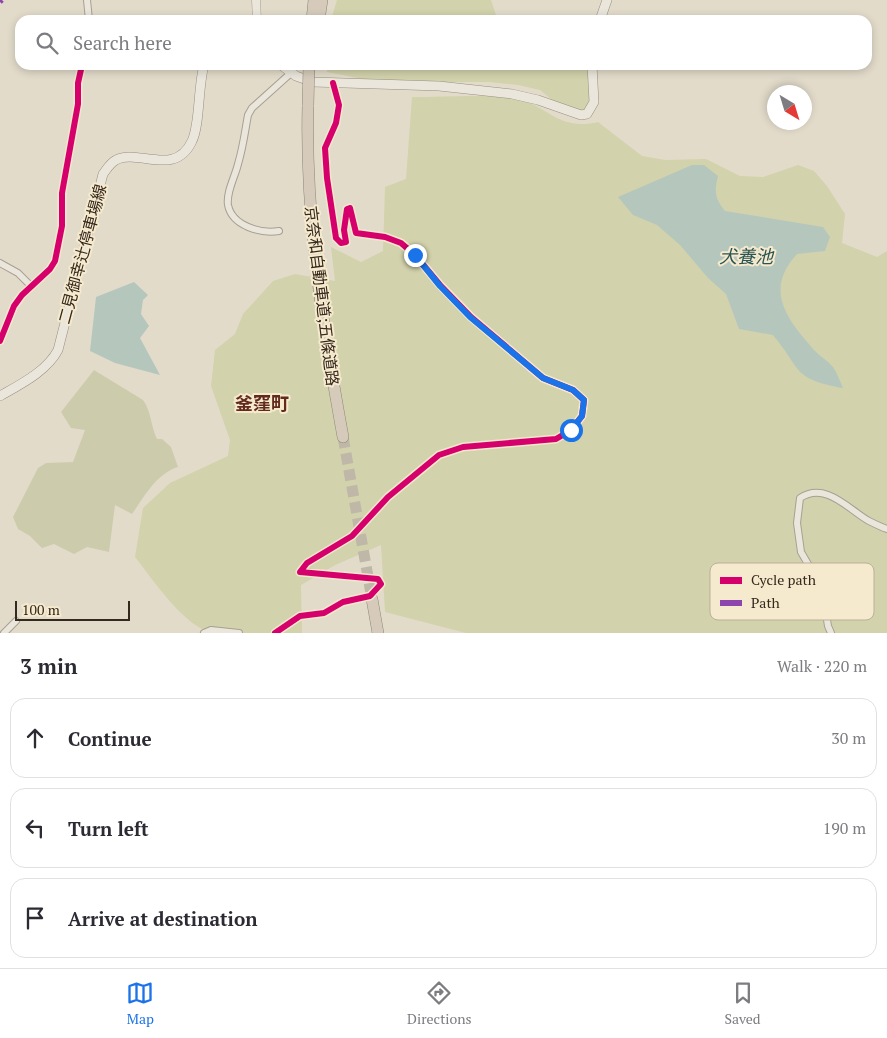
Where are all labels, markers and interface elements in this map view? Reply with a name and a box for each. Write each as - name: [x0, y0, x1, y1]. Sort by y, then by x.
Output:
- search box: [15, 15, 872, 70]
- icon: search: [33, 29, 61, 57]
- text: Search here: [73, 30, 172, 55]
- north arrow: [767, 85, 812, 130]
- street label: 二見御幸辻停車場線: [53, 182, 111, 326]
- street label: 京奈和自動車道;五條道路: [300, 205, 344, 387]
- route end: [404, 244, 427, 267]
- water label: 犬養池: [719, 244, 775, 268]
- district label: 釜窪町: [235, 391, 289, 415]
- route start: [560, 419, 583, 442]
- legend: [710, 563, 874, 620]
- text: Cycle path: [751, 570, 816, 589]
- text: Path: [751, 593, 780, 612]
- scale bar: [15, 598, 130, 621]
- text: 100 m: [22, 600, 60, 619]
- text: 3 min: [20, 652, 77, 680]
- text: Walk · 220 m: [777, 655, 867, 677]
- icon: ahead: [21, 724, 49, 752]
- text: Continue: [68, 726, 152, 751]
- text: 30 m: [831, 727, 866, 749]
- icon: left: [21, 814, 49, 842]
- text: Turn left: [68, 816, 149, 841]
- text: 190 m: [823, 817, 866, 839]
- icon: arrive: [21, 904, 49, 932]
- text: Arrive at destination: [68, 906, 257, 931]
- tab: Map: [126, 979, 154, 1028]
- tab: Directions: [407, 979, 472, 1028]
- tab: Saved: [724, 979, 761, 1028]

